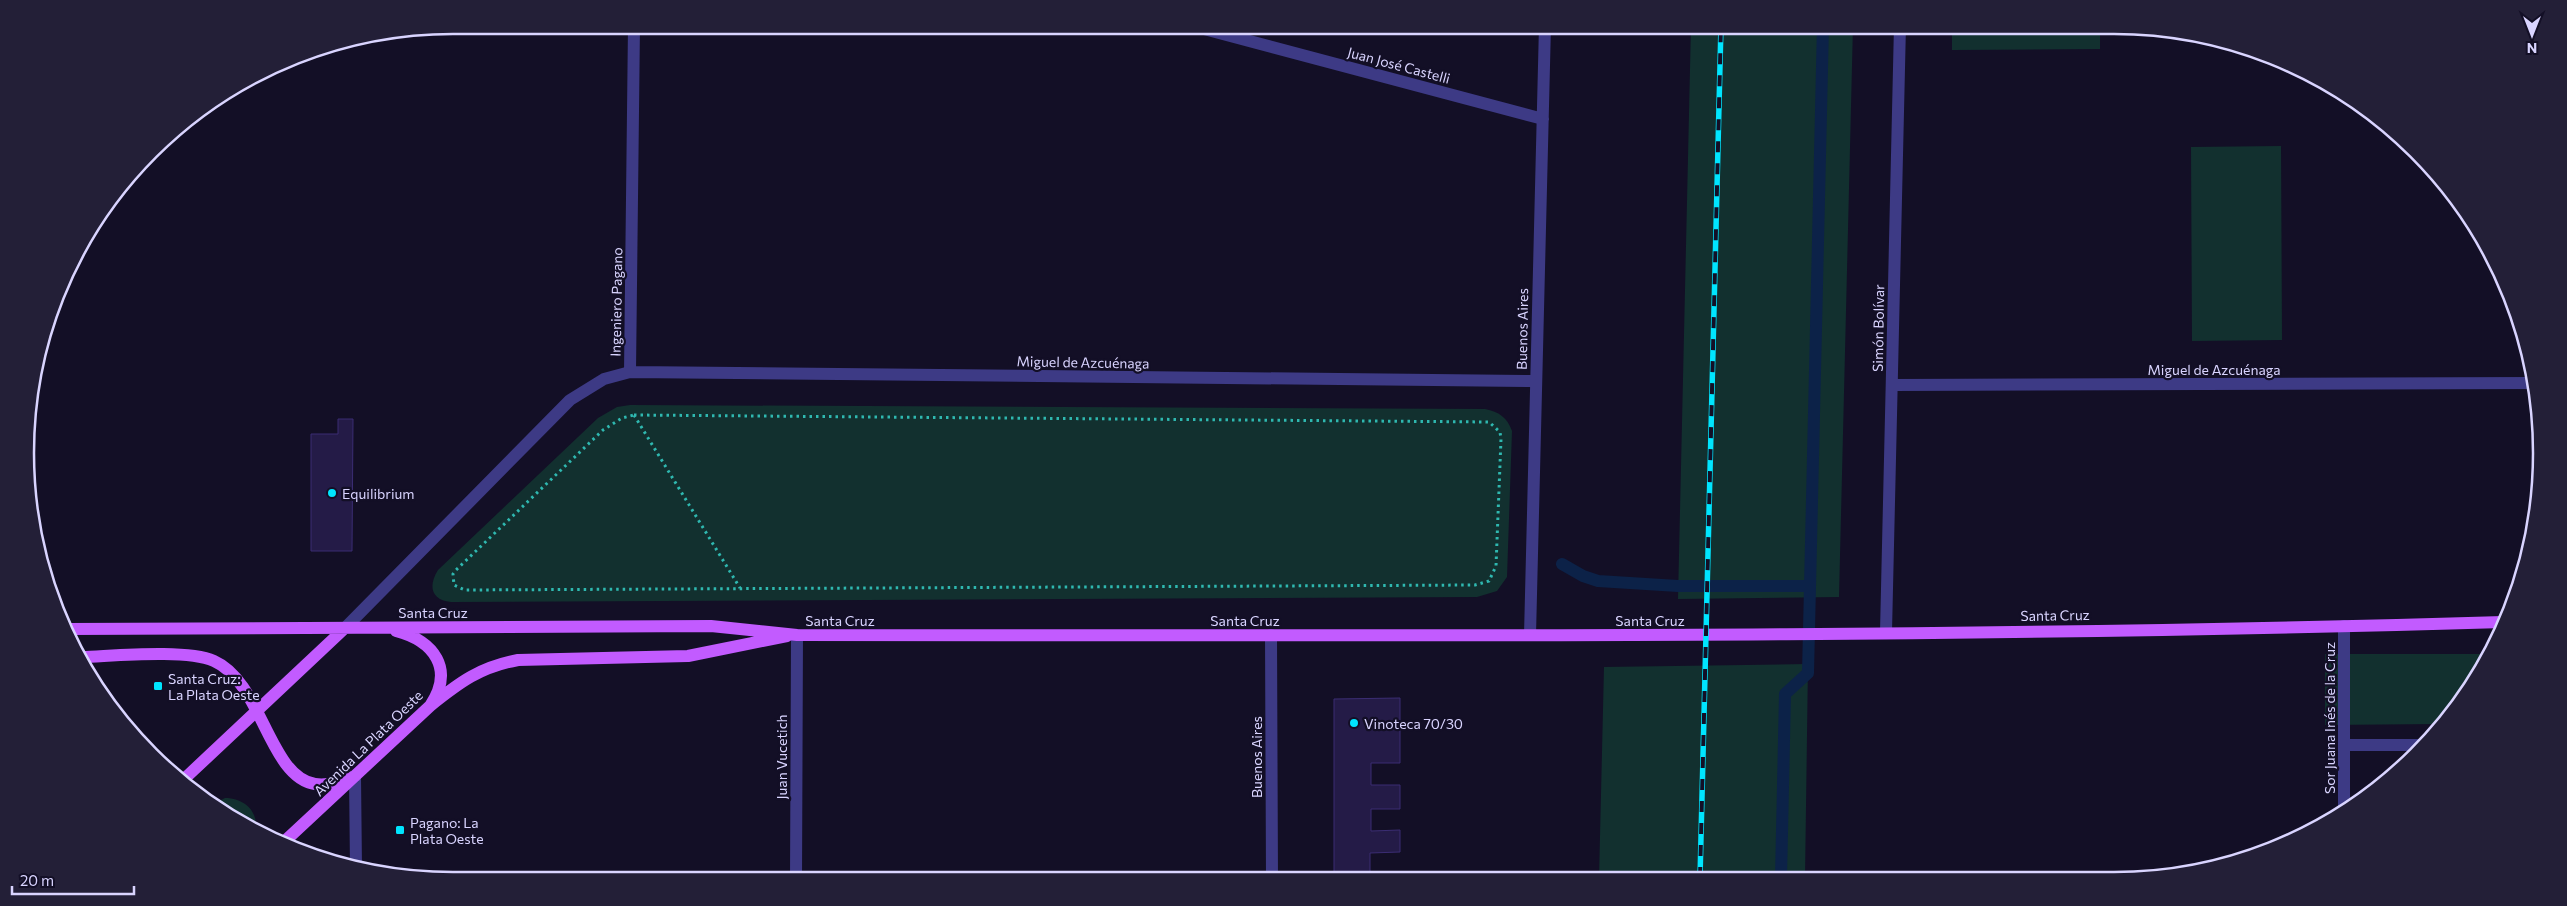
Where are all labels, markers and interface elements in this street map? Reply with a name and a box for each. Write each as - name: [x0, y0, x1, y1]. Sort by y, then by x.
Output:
- north arrow: [2507, 10, 2557, 60]
- text: N: [2527, 40, 2537, 57]
- street label: Juan José Castelli: [1346, 43, 1452, 87]
- street label: Ingeniero Pagano: [607, 247, 625, 357]
- street label: Simón Bolívar: [1869, 284, 1887, 372]
- street label: Buenos Aires: [1513, 288, 1531, 370]
- street label: Miguel de Azcuénaga: [1016, 352, 1150, 372]
- street label: Miguel de Azcuénaga: [2147, 361, 2281, 378]
- place label: Equilibrium: [342, 485, 415, 502]
- marker: Equilibrium: [326, 487, 338, 499]
- street label: Santa Cruz: [398, 604, 468, 621]
- street label: Santa Cruz: [2020, 606, 2090, 624]
- street label: Santa Cruz: [805, 612, 875, 629]
- street label: Santa Cruz: [1210, 612, 1280, 629]
- street label: Santa Cruz: [1615, 612, 1685, 629]
- street label: Sor Juana Inés de la Cruz: [2321, 642, 2338, 794]
- place label: Santa Cruz: La Plata Oeste: [168, 670, 260, 703]
- marker: Santa Cruz: La Plata Oeste: [152, 680, 164, 692]
- street label: Avenida La Plata Oeste: [310, 687, 426, 799]
- street label: Juan Vucetich: [773, 714, 790, 800]
- place label: Vinoteca 70/30: [1364, 715, 1463, 732]
- street label: Buenos Aires: [1248, 716, 1265, 798]
- marker: Vinoteca 70/30: [1348, 717, 1360, 729]
- place label: Pagano: La Plata Oeste: [410, 814, 484, 847]
- marker: Pagano: La Plata Oeste: [394, 824, 406, 836]
- scale bar: [12, 864, 135, 896]
- text: 20 m: [20, 871, 54, 889]

